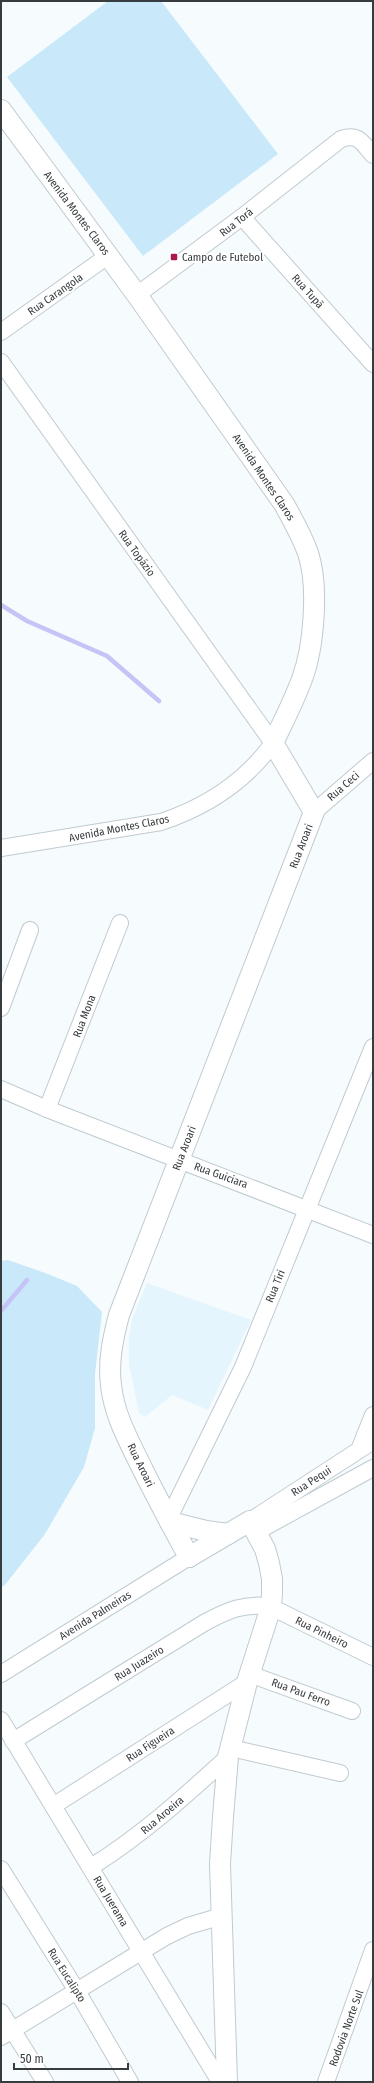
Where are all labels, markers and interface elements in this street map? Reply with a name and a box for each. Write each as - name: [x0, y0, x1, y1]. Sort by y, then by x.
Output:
- street label: Avenida Montes Claros: [41, 169, 113, 258]
- street label: Rua Torá: [217, 205, 256, 239]
- place label: Campo de Futebol: [182, 251, 263, 264]
- marker: Campo de Futebol: [169, 252, 179, 262]
- street label: Rua Carangola: [25, 271, 85, 318]
- street label: Rua Tupã: [289, 272, 326, 311]
- street label: Avenida Montes Claros: [230, 431, 298, 523]
- street label: Rua Topázio: [115, 528, 158, 579]
- street label: Rua Ceci: [325, 769, 362, 804]
- street label: Avenida Montes Claros: [68, 812, 171, 845]
- street label: Rua Aroari: [287, 822, 316, 870]
- street label: Rua Mona: [70, 993, 99, 1039]
- street label: Rua Aroari: [170, 1124, 199, 1172]
- street label: Rua Guiciara: [192, 1160, 250, 1191]
- street label: Rua Tiri: [263, 1268, 288, 1304]
- street label: Rua Aroari: [124, 1441, 157, 1489]
- street label: Rua Pequi: [289, 1464, 334, 1499]
- street label: Avenida Palmeiras: [57, 1588, 134, 1643]
- street label: Rua Pinheiro: [293, 1614, 351, 1651]
- street label: Rua Juazeiro: [112, 1643, 166, 1684]
- street label: Rua Pau Ferro: [270, 1676, 332, 1709]
- street label: Rua Figueira: [124, 1724, 177, 1765]
- street label: Rua Aroeira: [138, 1794, 186, 1837]
- street label: Rua Juerama: [90, 1874, 131, 1929]
- street label: Rua Eucalipto: [45, 1946, 88, 2005]
- street label: Rodovia Norte Sul: [327, 1988, 366, 2068]
- scale bar: [14, 2045, 128, 2071]
- text: 50 m: [20, 2052, 44, 2066]

